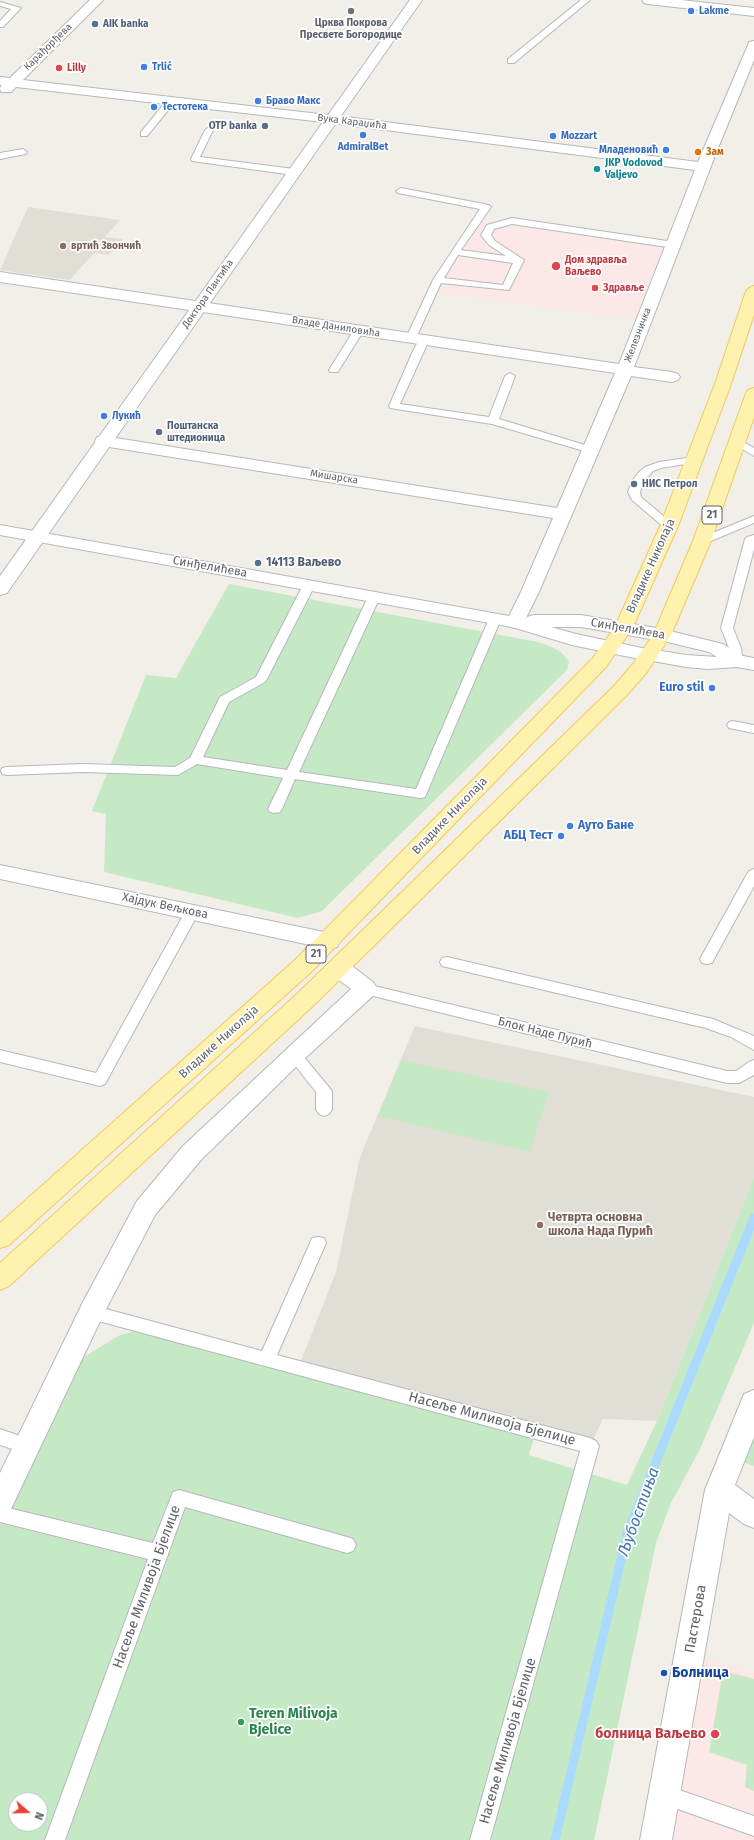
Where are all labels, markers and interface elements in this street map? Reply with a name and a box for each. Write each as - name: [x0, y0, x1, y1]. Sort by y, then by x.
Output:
- place label: Lakme: [699, 5, 729, 17]
- marker: Црква Покрова Пресвете Богородице: [346, 6, 356, 16]
- marker: Lakme: [686, 6, 696, 16]
- place label: Црква Покрова Пресвете Богородице: [300, 17, 402, 40]
- place label: AIK banka: [103, 18, 148, 30]
- marker: AIK banka: [90, 19, 100, 29]
- street label: Карађорђева: [21, 21, 75, 73]
- place label: Trlić: [152, 61, 172, 73]
- place label: Lilly: [67, 62, 86, 74]
- marker: Trlić: [139, 62, 149, 72]
- marker: Lilly: [54, 63, 64, 73]
- place label: Браво Макс: [266, 95, 320, 107]
- marker: Браво Макс: [253, 96, 263, 106]
- place label: Тестотека: [162, 101, 208, 113]
- marker: Тестотека: [149, 102, 159, 112]
- street label: Вука Караџића: [317, 112, 387, 132]
- place label: OTP banka: [209, 120, 257, 132]
- marker: OTP banka: [260, 121, 270, 131]
- marker: AdmiralBet: [358, 130, 368, 140]
- place label: Mozzart: [561, 130, 597, 142]
- marker: Mozzart: [548, 131, 558, 141]
- place label: AdmiralBet: [338, 141, 388, 153]
- place label: Младеновић: [599, 144, 658, 156]
- marker: Младеновић: [661, 145, 671, 155]
- place label: Зам: [706, 146, 724, 158]
- marker: Зам: [693, 147, 703, 157]
- place label: JKP Vodovod Valjevo: [605, 157, 663, 180]
- marker: JKP Vodovod Valjevo: [592, 164, 602, 174]
- place label: вртић Звончић: [71, 240, 141, 252]
- marker: вртић Звончић: [58, 241, 68, 251]
- place label: Дом здравља Ваљево: [565, 254, 627, 278]
- street label: Доктора Пантића: [180, 257, 236, 331]
- marker: Дом здравља Ваљево: [550, 260, 562, 272]
- place label: Здравље: [603, 282, 644, 294]
- marker: Здравље: [590, 283, 600, 293]
- street label: Железничка: [622, 306, 654, 364]
- street label: Владе Даниловића: [291, 314, 381, 340]
- place label: Лукић: [112, 410, 141, 422]
- marker: Лукић: [99, 411, 109, 421]
- place label: Поштанска штедионица: [167, 420, 225, 444]
- marker: Поштанска штедионица: [154, 427, 164, 437]
- street label: Мишарска: [309, 467, 359, 487]
- place label: НИС Петрол: [642, 478, 697, 490]
- marker: НИС Петрол: [629, 479, 639, 489]
- road number: 21: [702, 506, 722, 524]
- street label: Владике Николаја: [624, 516, 678, 616]
- street label: Синђелићева: [172, 553, 248, 581]
- place label: 14113 Ваљево: [266, 556, 341, 570]
- marker: 14113 Ваљево: [253, 558, 263, 568]
- street label: Синђелићева: [590, 615, 666, 643]
- place label: Euro stil: [659, 681, 704, 695]
- marker: Euro stil: [707, 683, 717, 693]
- street label: Владике Николаја: [409, 774, 491, 858]
- place label: Ауто Бане: [578, 819, 634, 833]
- marker: Ауто Бане: [565, 821, 575, 831]
- place label: АБЦ Тест: [504, 829, 553, 843]
- marker: АБЦ Тест: [556, 831, 566, 841]
- street label: Хајдук Вељкова: [121, 890, 209, 922]
- road number: 21: [306, 945, 326, 963]
- street label: Владике Николаја: [176, 1003, 262, 1081]
- street label: Блок Наде Пурић: [496, 1014, 594, 1052]
- place label: Четврта основна школа Нада Пурић: [548, 1211, 653, 1239]
- marker: Четврта основна школа Нада Пурић: [535, 1220, 545, 1230]
- street label: Насеље Миливоја Бјелице: [407, 1389, 577, 1449]
- water label: Љубостиња: [614, 1465, 664, 1559]
- street label: Насеље Миливоја Бјелице: [110, 1503, 184, 1671]
- street label: Пастерова: [682, 1583, 710, 1655]
- street label: Насеље Миливоја Бјелице: [476, 1656, 540, 1826]
- place label: Болница: [672, 1665, 729, 1681]
- marker: Болница: [659, 1668, 669, 1678]
- place label: Teren Milivoja Bjelice: [249, 1706, 338, 1738]
- marker: Teren Milivoja Bjelice: [236, 1717, 246, 1727]
- place label: болница Ваљево: [595, 1726, 706, 1742]
- marker: болница Ваљево: [709, 1728, 721, 1740]
- north arrow: [8, 1792, 48, 1832]
- text: N: [31, 1810, 46, 1822]

